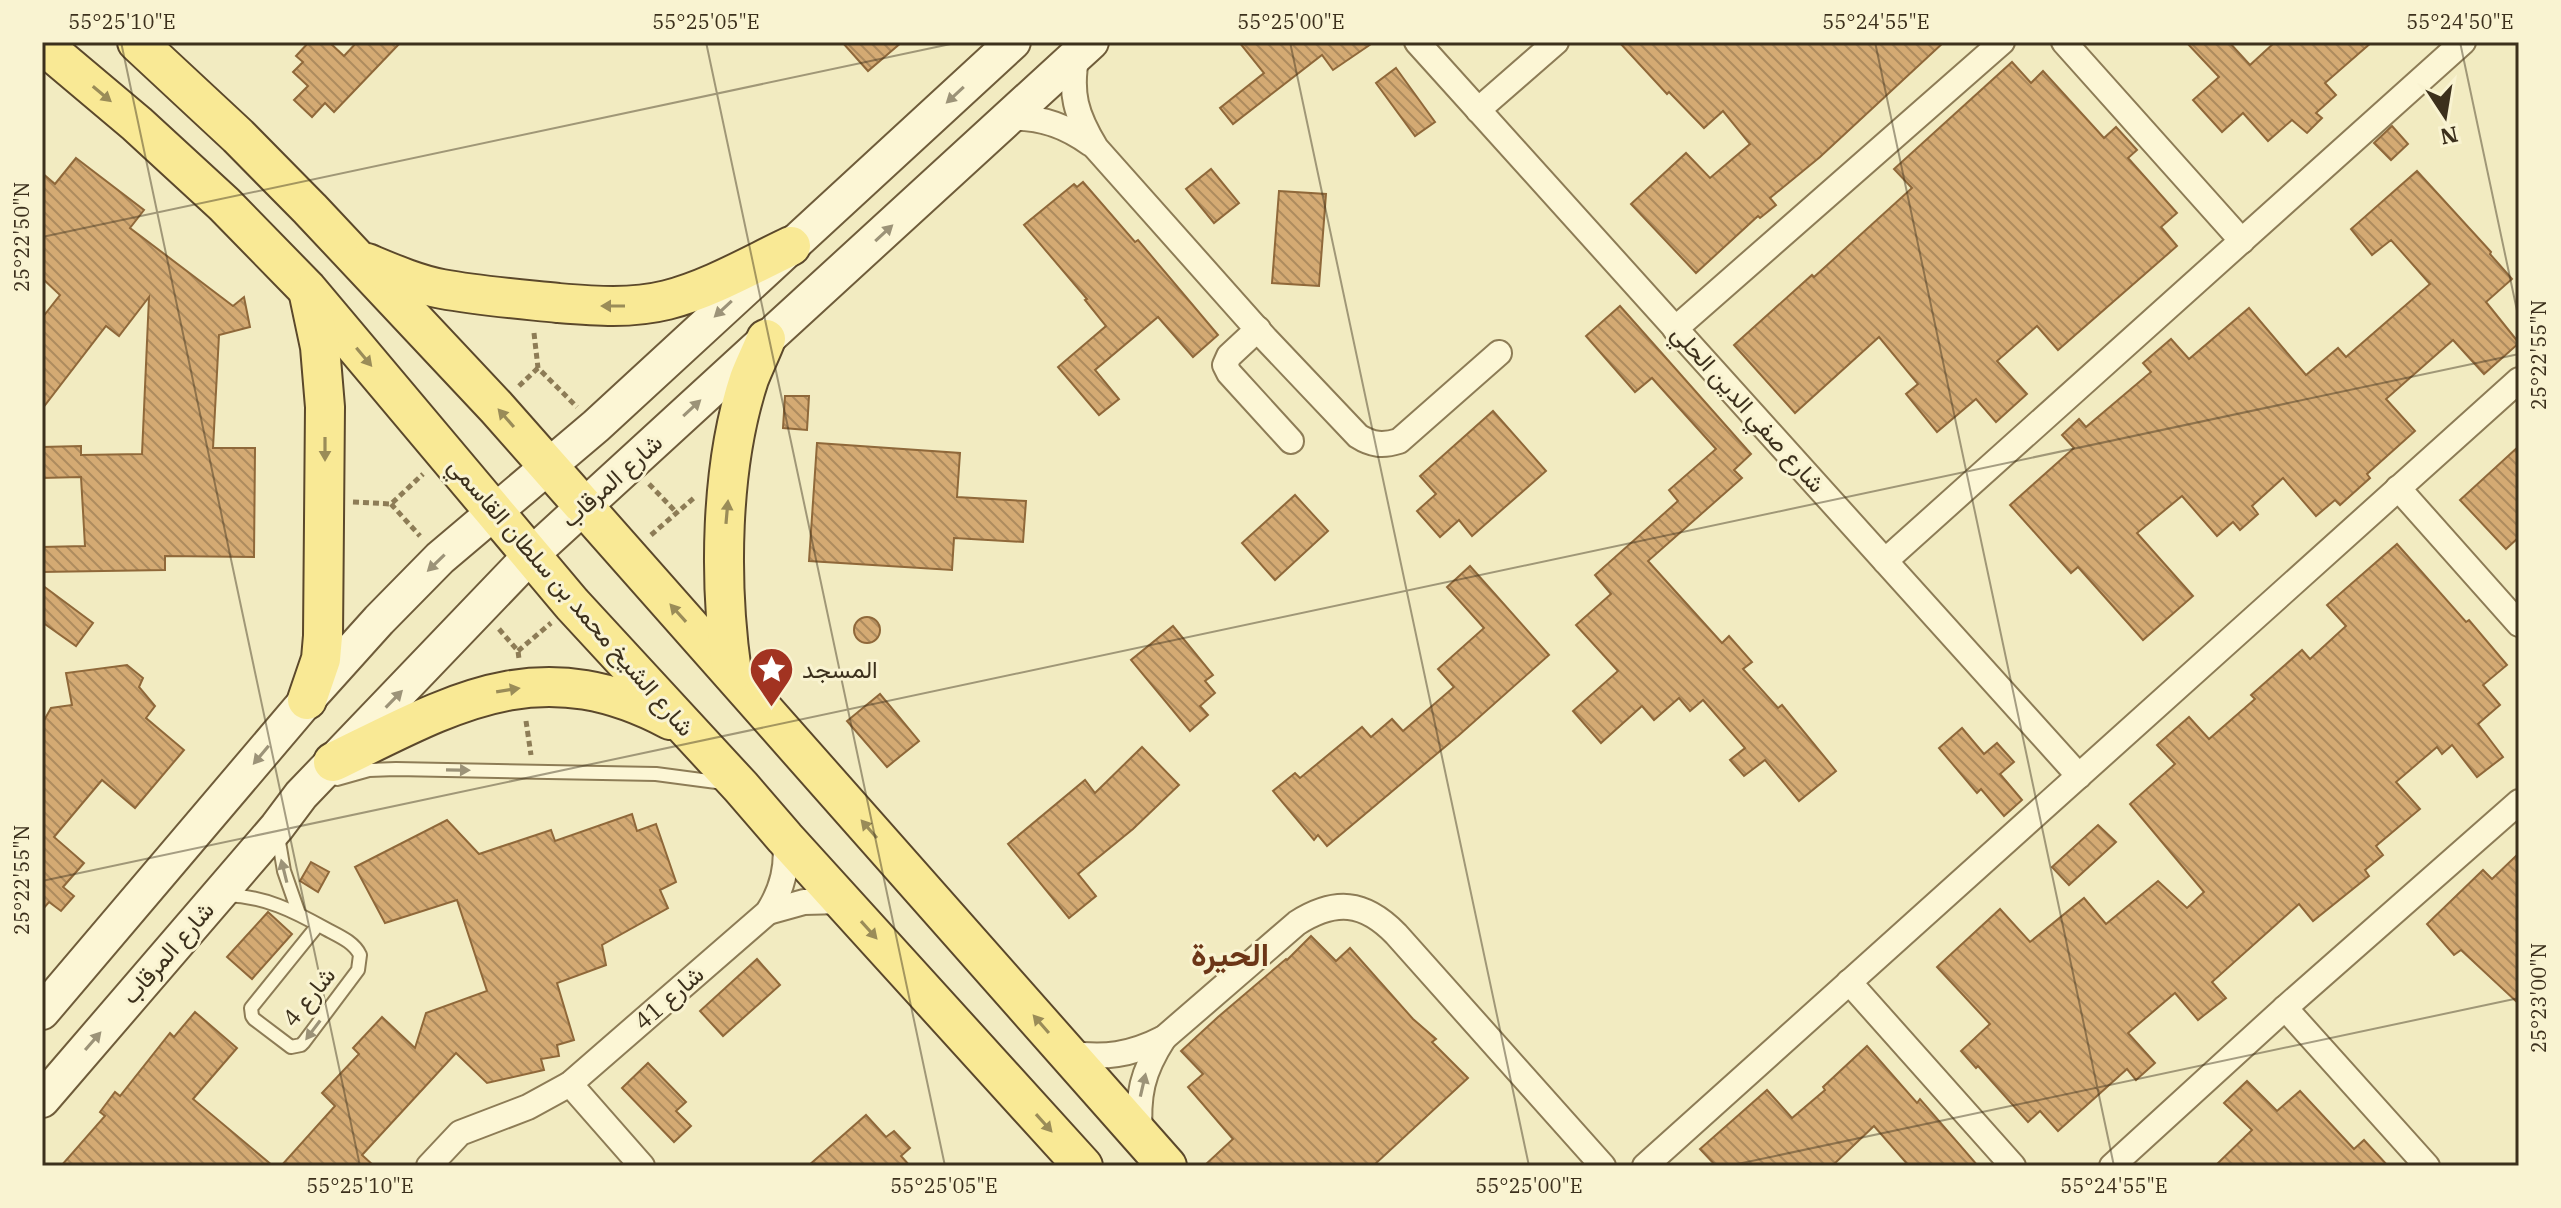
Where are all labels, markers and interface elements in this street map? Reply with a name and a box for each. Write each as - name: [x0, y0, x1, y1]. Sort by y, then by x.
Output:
- text: 55°25'10"E: [68, 8, 176, 35]
- text: 55°25'05"E: [652, 8, 760, 35]
- text: 55°25'00"E: [1237, 8, 1345, 35]
- text: 55°24'55"E: [1822, 8, 1930, 35]
- text: 55°24'50"E: [2406, 8, 2514, 35]
- north arrow: [2405, 76, 2485, 156]
- one-way arrow: [91, 85, 111, 102]
- one-way arrow: [946, 85, 965, 103]
- text: N: [2438, 120, 2461, 152]
- text: 25°22'50"N: [8, 182, 35, 292]
- one-way arrow: [874, 224, 893, 242]
- one-way arrow: [713, 299, 732, 317]
- one-way arrow: [600, 300, 625, 312]
- text: 25°22'55"N: [2525, 300, 2552, 410]
- street label: شارع صفي الدين الحلي: [1662, 318, 1833, 502]
- one-way arrow: [355, 347, 372, 367]
- one-way arrow: [682, 399, 701, 417]
- one-way arrow: [498, 409, 515, 429]
- street label: شارع المرقاب: [554, 426, 670, 535]
- one-way arrow: [318, 437, 331, 462]
- street label: شارع الشيخ محمد بن سلطان القاسمي: [439, 450, 702, 745]
- one-way arrow: [720, 499, 733, 524]
- one-way arrow: [427, 553, 446, 572]
- one-way arrow: [670, 604, 688, 623]
- place icon: المسجد: [747, 646, 795, 709]
- place label: المسجد: [802, 653, 878, 685]
- one-way arrow: [496, 683, 521, 696]
- one-way arrow: [384, 690, 402, 709]
- one-way arrow: [252, 745, 270, 765]
- one-way arrow: [446, 764, 471, 776]
- one-way arrow: [861, 819, 878, 839]
- text: 25°22'55"N: [8, 825, 35, 935]
- one-way arrow: [278, 859, 290, 884]
- street label: شارع المرقاب: [114, 894, 221, 1011]
- one-way arrow: [859, 921, 877, 940]
- district label: الحيرة: [1191, 933, 1269, 975]
- text: 25°23'00"N: [2525, 943, 2552, 1053]
- street label: شارع 41: [627, 958, 711, 1037]
- street label: شارع 4: [274, 960, 343, 1034]
- one-way arrow: [1033, 1014, 1051, 1033]
- one-way arrow: [306, 1020, 322, 1040]
- one-way arrow: [83, 1031, 101, 1050]
- one-way arrow: [1137, 1072, 1150, 1097]
- one-way arrow: [1034, 1113, 1052, 1132]
- text: 55°25'10"E: [306, 1172, 414, 1199]
- text: 55°25'05"E: [890, 1172, 998, 1199]
- text: 55°25'00"E: [1475, 1172, 1583, 1199]
- text: 55°24'55"E: [2060, 1172, 2168, 1199]

